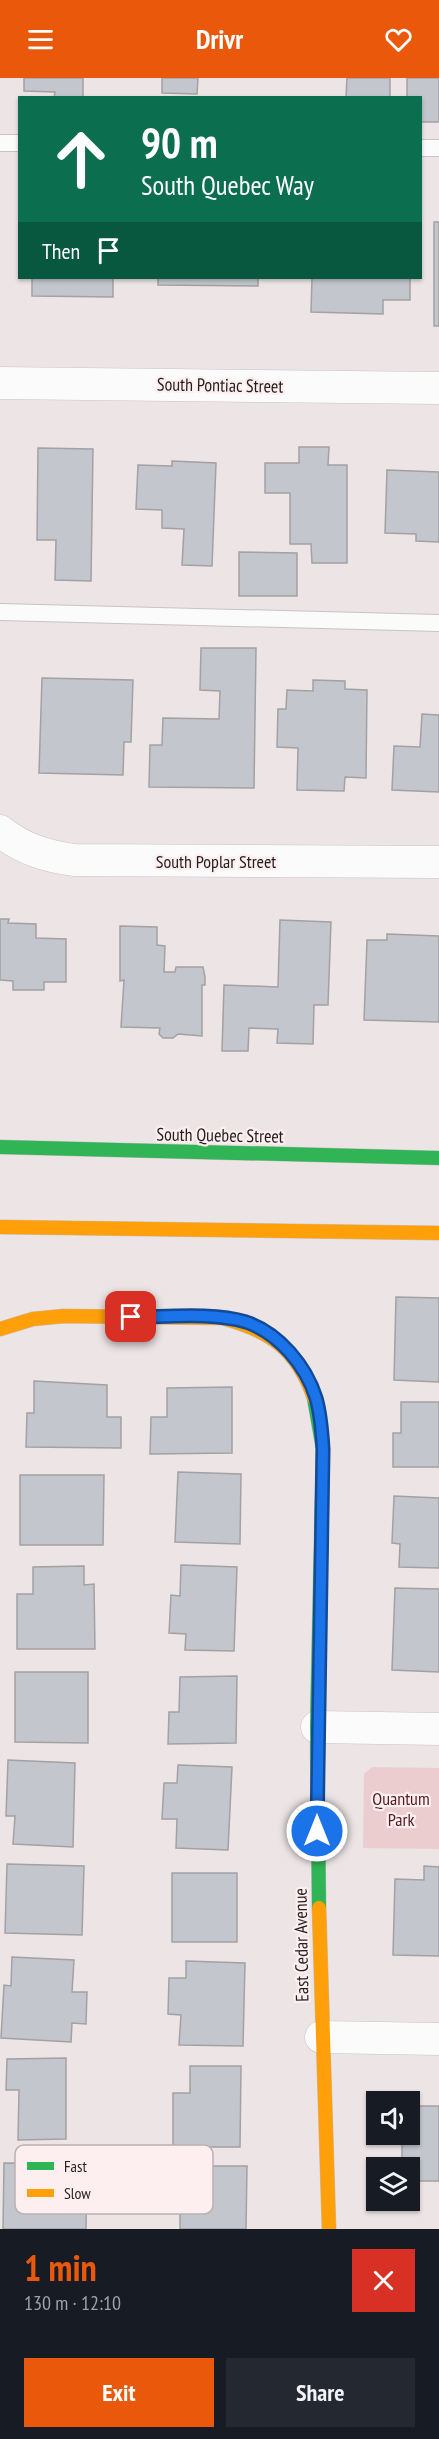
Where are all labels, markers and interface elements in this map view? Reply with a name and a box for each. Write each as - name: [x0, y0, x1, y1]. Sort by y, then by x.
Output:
- text: Drivr: [196, 22, 243, 56]
- icon: menu: [24, 23, 57, 56]
- icon: heart: [382, 23, 415, 56]
- text: 90 m: [141, 115, 218, 170]
- icon: ahead: [42, 120, 120, 198]
- text: South Quebec Way: [141, 168, 314, 202]
- icon: arrive: [92, 234, 125, 267]
- text: Then: [42, 237, 80, 265]
- street label: South Pontiac Street: [157, 372, 283, 398]
- street label: South Poplar Street: [156, 850, 276, 873]
- street label: South Quebec Street: [156, 1122, 284, 1148]
- pin: [105, 1291, 156, 1342]
- icon: arrive: [114, 1300, 147, 1333]
- park label: Quantum Park: [372, 1787, 430, 1831]
- position arrow: [285, 1799, 349, 1863]
- street label: East Cedar Avenue: [289, 1888, 313, 2002]
- map controls: [366, 2091, 420, 2211]
- button: sound: [366, 2091, 420, 2145]
- legend: [15, 2145, 213, 2214]
- text: Fast: [64, 2156, 87, 2176]
- button: layers: [366, 2157, 420, 2211]
- text: Slow: [64, 2183, 91, 2203]
- text: 1 min: [24, 2244, 97, 2291]
- button: close: [352, 2249, 415, 2312]
- text: 130 m · 12:10: [24, 2290, 121, 2316]
- button: Exit: [24, 2358, 214, 2427]
- button: Share: [226, 2358, 415, 2427]

